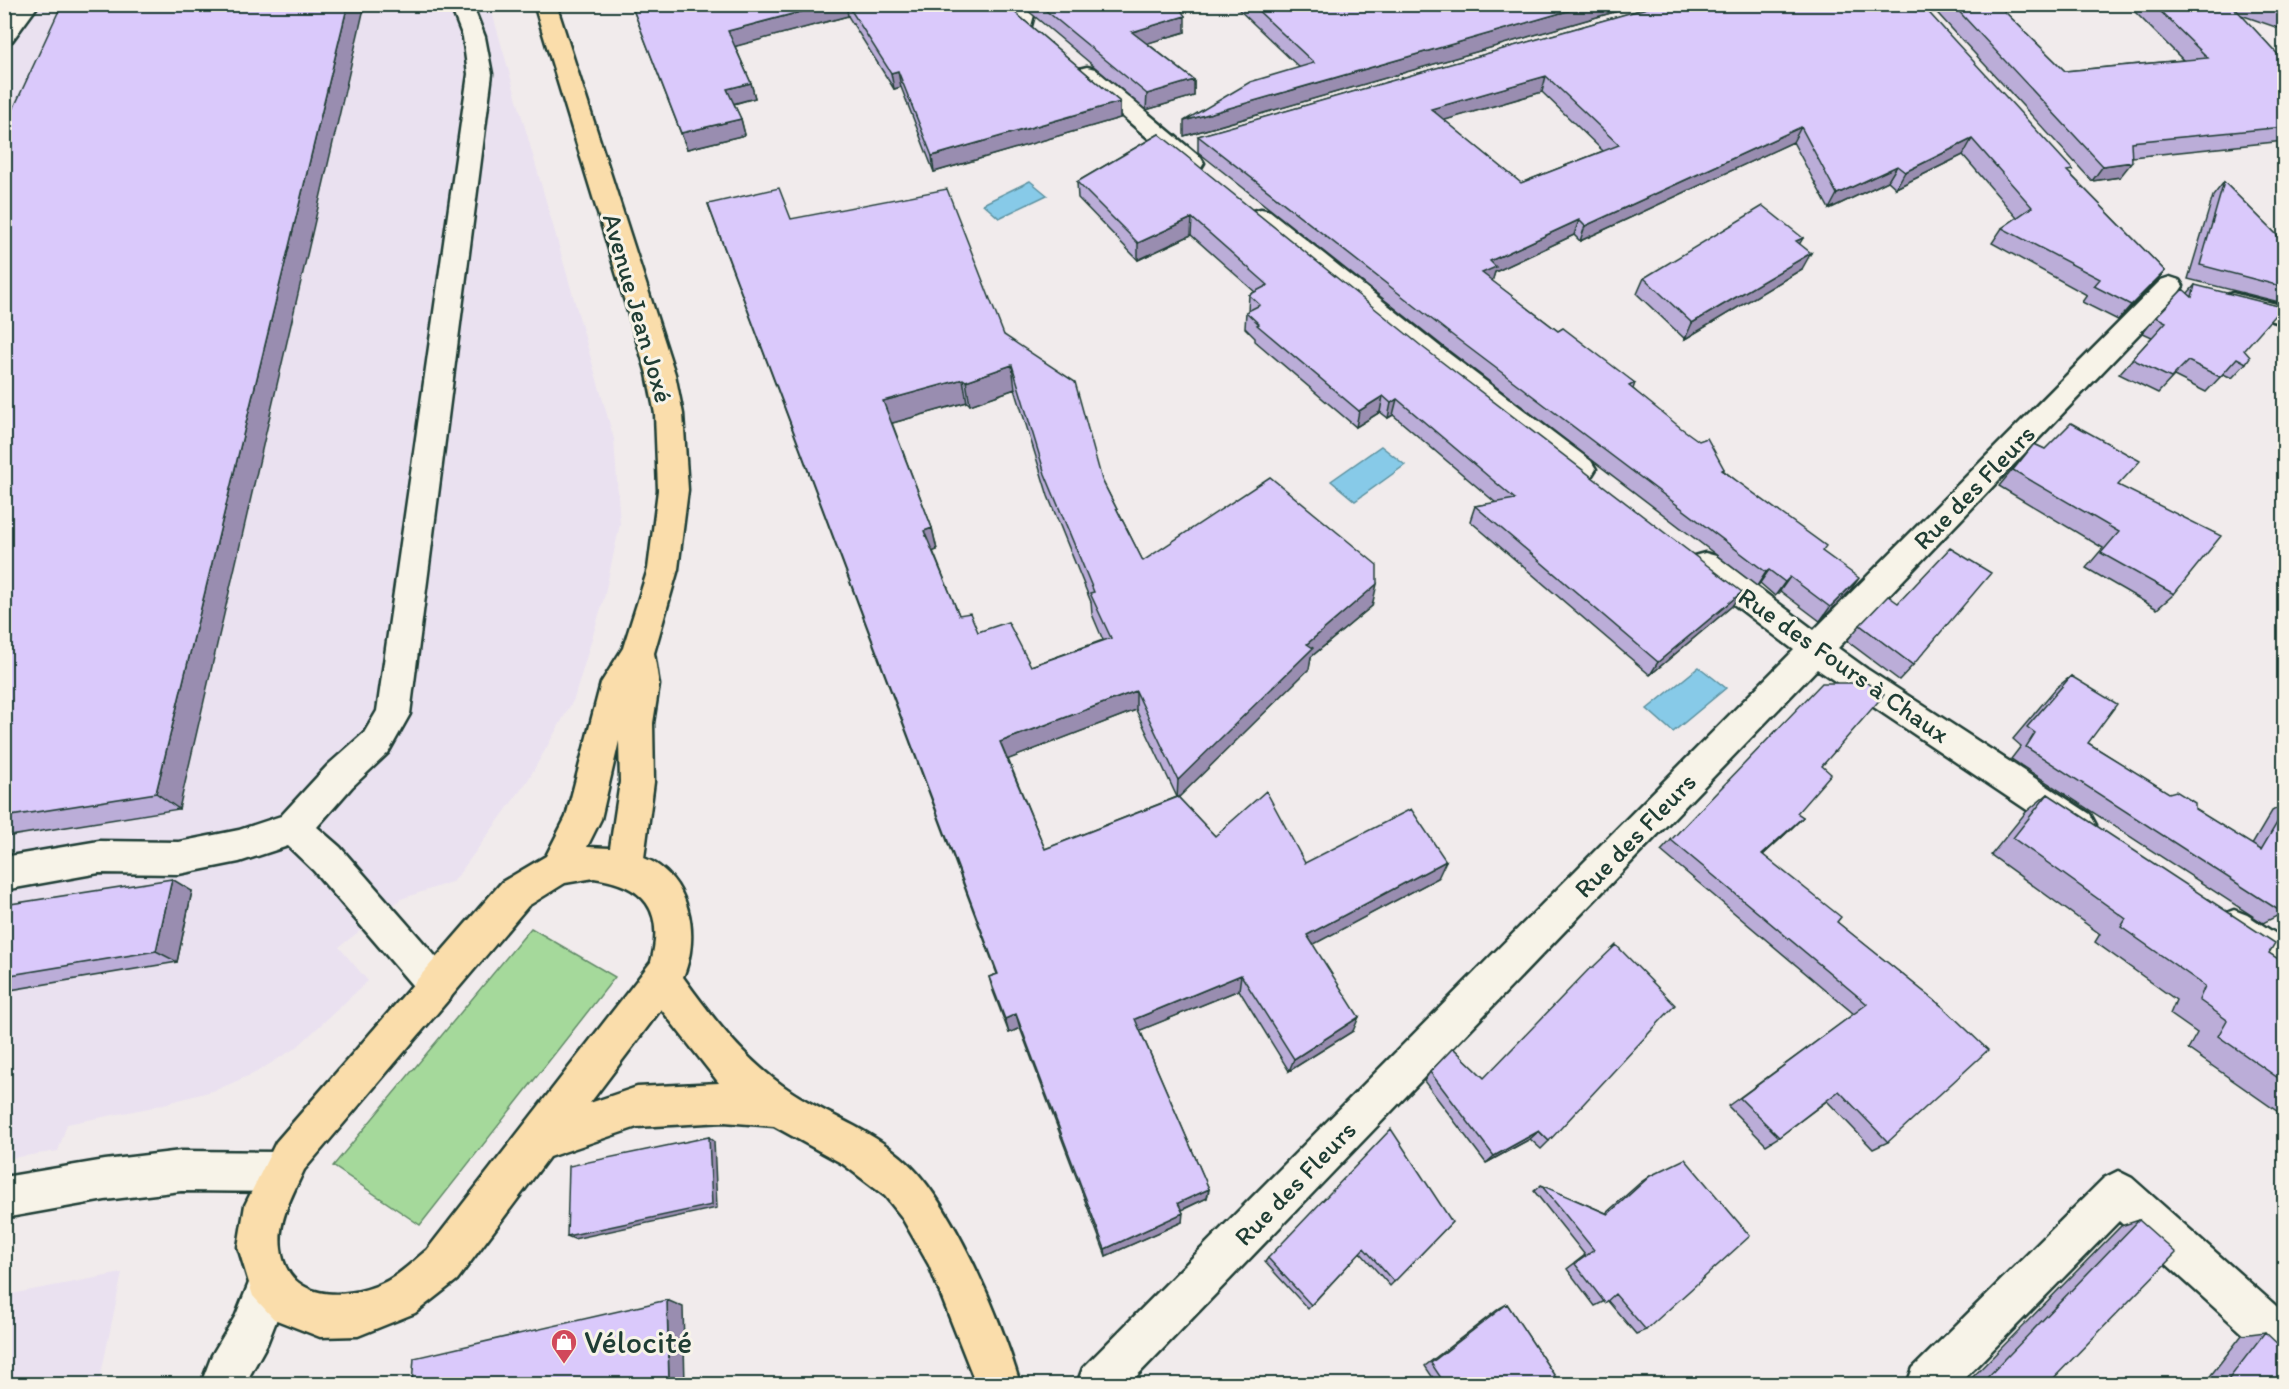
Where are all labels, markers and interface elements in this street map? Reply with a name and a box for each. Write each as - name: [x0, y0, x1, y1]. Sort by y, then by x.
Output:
- street label: Avenue Jean Joxé: [596, 210, 680, 406]
- street label: Rue des Fleurs: [1906, 418, 2042, 556]
- street label: Rue des Fours à Chaux: [1732, 580, 1956, 750]
- street label: Rue des Fleurs: [1567, 766, 1703, 904]
- street label: Rue des Fleurs: [1227, 1114, 1363, 1252]
- place label: Vélocité: [584, 1323, 692, 1361]
- shop icon: Vélocité: [549, 1327, 579, 1365]

